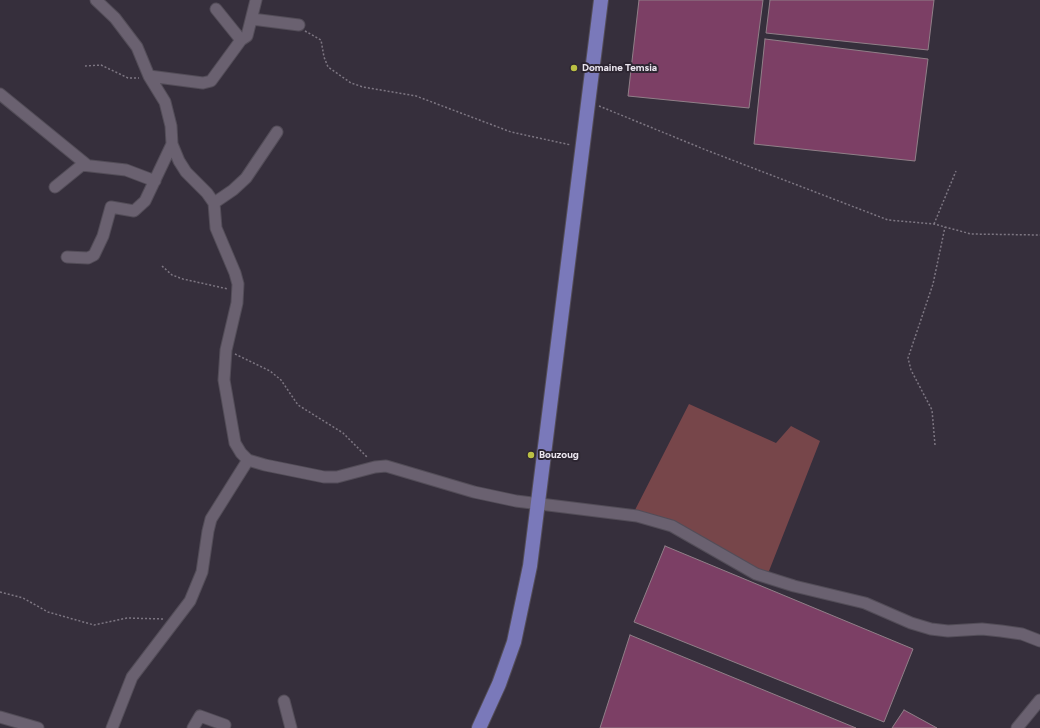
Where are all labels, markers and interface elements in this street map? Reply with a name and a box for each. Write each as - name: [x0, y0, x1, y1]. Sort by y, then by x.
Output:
- place label: Domaine Temsia: [582, 62, 657, 74]
- marker: Domaine Temsia: [569, 63, 579, 73]
- place label: Bouzoug: [539, 449, 579, 461]
- marker: Bouzoug: [526, 450, 536, 460]

